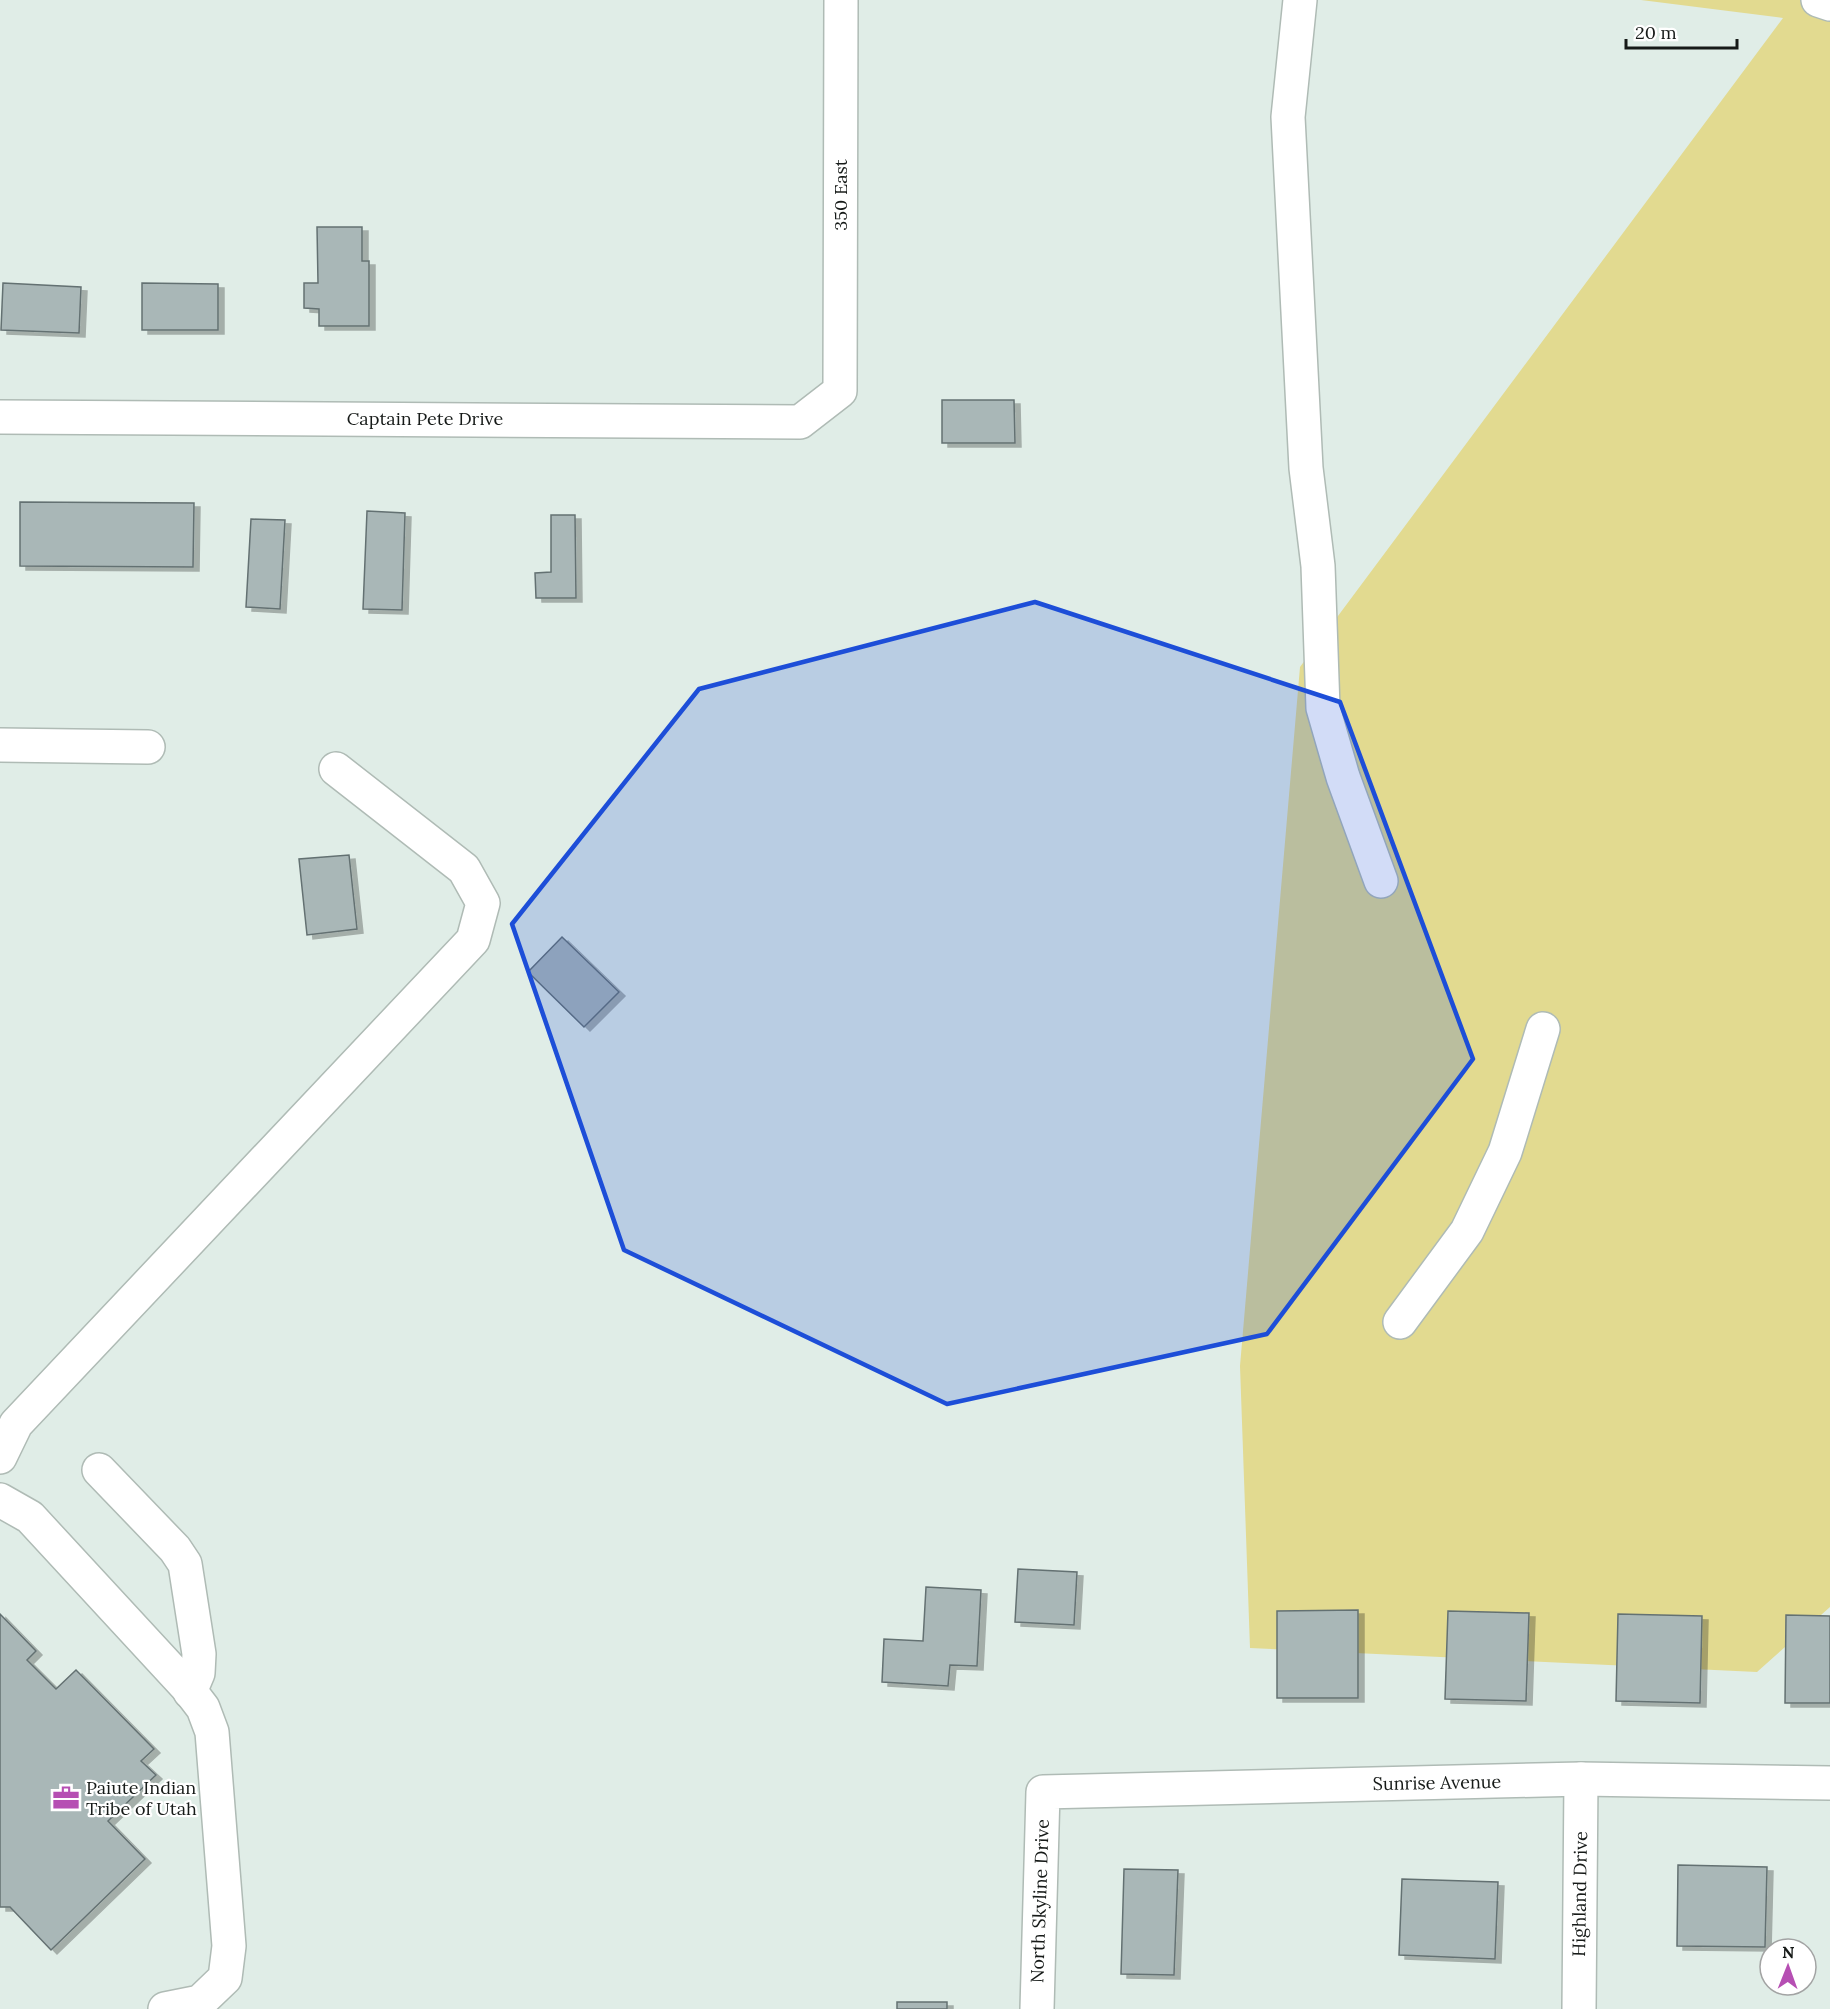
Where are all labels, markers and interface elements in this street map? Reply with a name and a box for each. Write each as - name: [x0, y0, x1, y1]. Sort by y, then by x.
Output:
- scale bar: [1626, 12, 1737, 50]
- text: 20 m: [1635, 21, 1677, 44]
- street label: 350 East: [829, 159, 852, 231]
- street label: Captain Pete Drive: [347, 407, 503, 430]
- street label: Sunrise Avenue: [1373, 1770, 1502, 1795]
- place label: Paiute Indian Tribe of Utah: [86, 1776, 197, 1820]
- office icon: Paiute Indian Tribe of Utah: [51, 1783, 81, 1813]
- street label: North Skyline Drive: [1025, 1818, 1054, 1983]
- street label: Highland Drive: [1567, 1831, 1592, 1957]
- north arrow: [1758, 1937, 1818, 1997]
- text: N: [1782, 1942, 1795, 1962]

